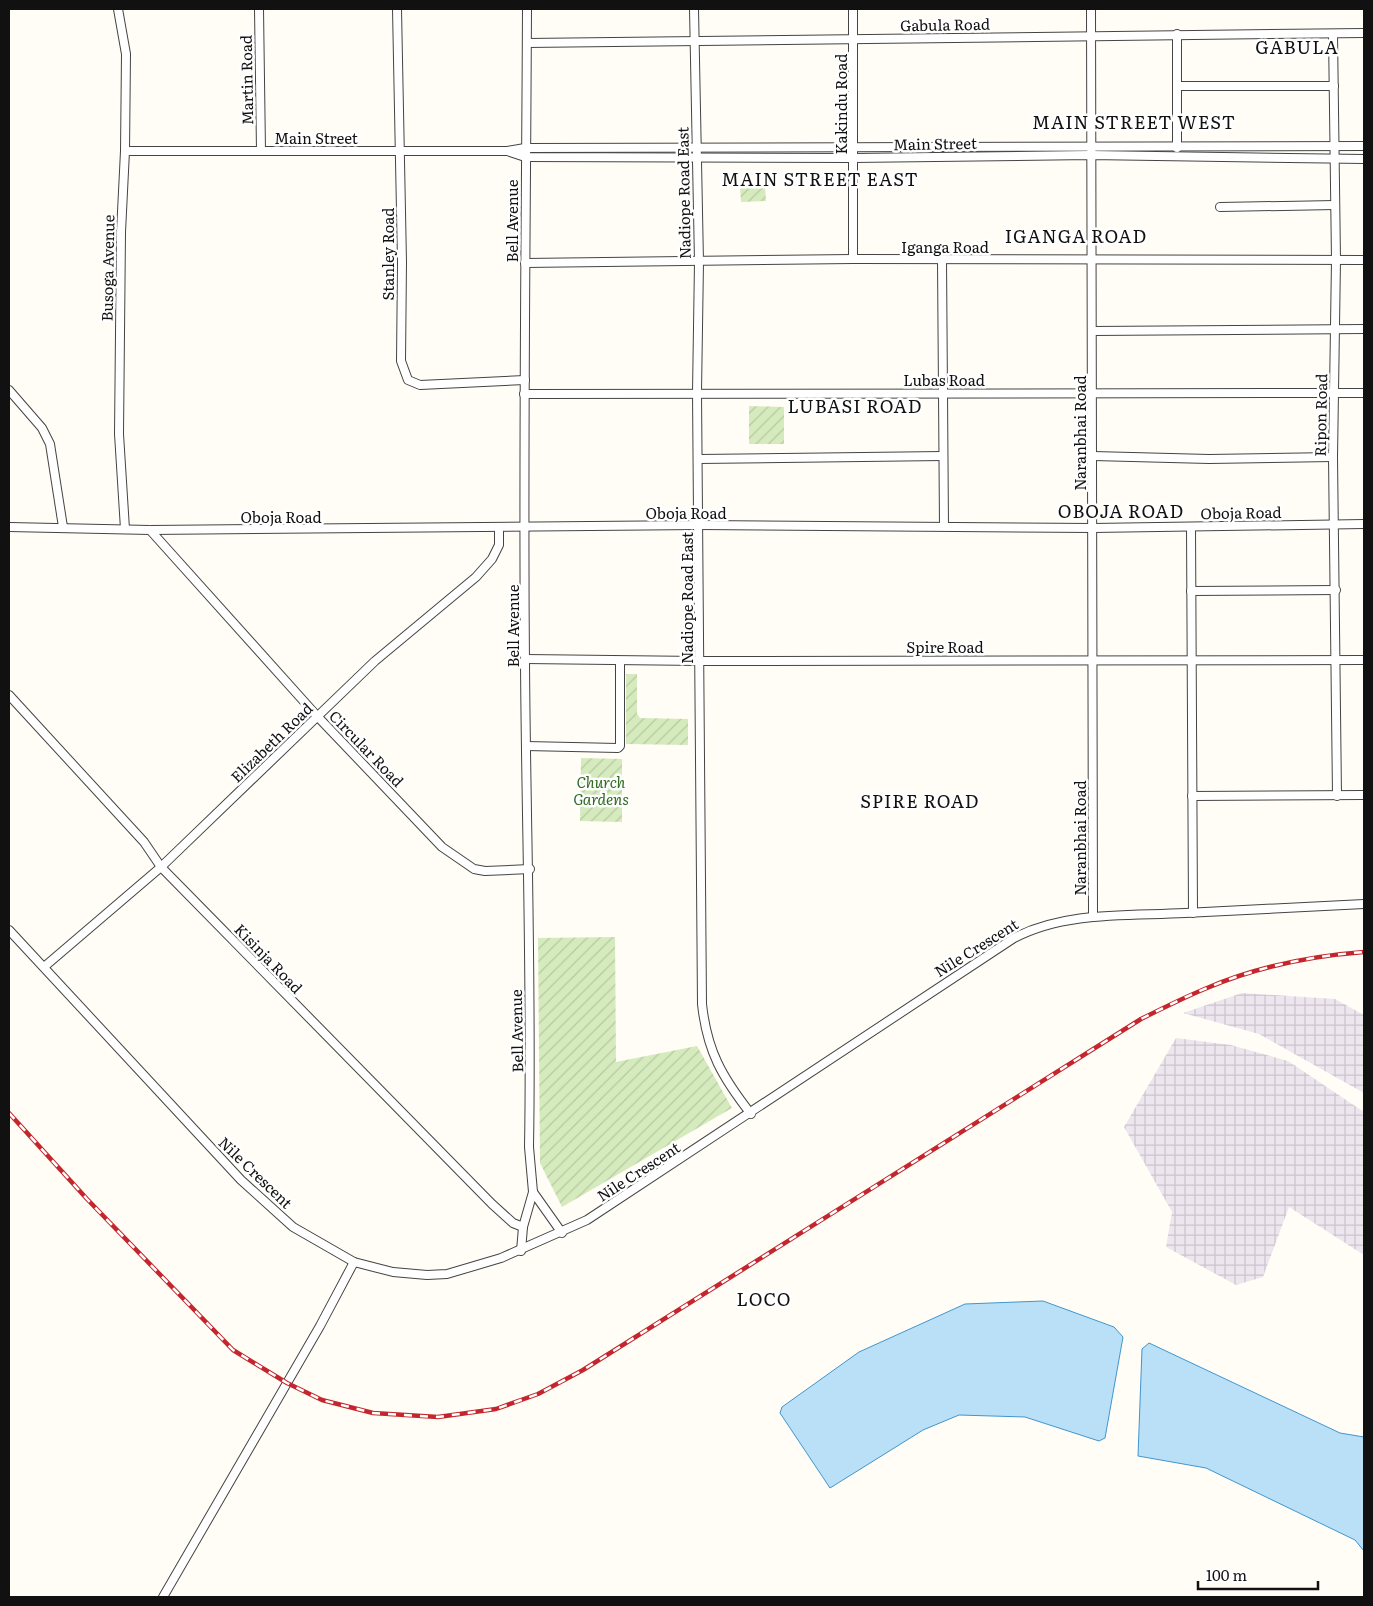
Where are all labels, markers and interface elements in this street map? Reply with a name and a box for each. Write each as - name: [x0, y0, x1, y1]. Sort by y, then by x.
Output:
- street label: Gabula Road: [900, 12, 990, 36]
- district label: GABULA: [1255, 33, 1339, 60]
- street label: Martin Road: [234, 35, 258, 125]
- street label: Kakindu Road: [829, 54, 852, 155]
- district label: MAIN STREET WEST: [1032, 108, 1236, 135]
- street label: Main Street: [274, 126, 358, 149]
- street label: Nadiope Road East: [670, 127, 696, 259]
- street label: Main Street: [893, 131, 977, 155]
- district label: MAIN STREET EAST: [721, 165, 919, 192]
- street label: Bell Avenue: [500, 179, 523, 263]
- street label: Stanley Road: [376, 207, 399, 301]
- street label: Busoga Avenue: [95, 214, 119, 322]
- district label: IGANGA ROAD: [1005, 222, 1147, 249]
- street label: Iganga Road: [901, 235, 989, 258]
- street label: Lubas Road: [903, 368, 985, 391]
- street label: Ripon Road: [1308, 373, 1332, 457]
- street label: Naranbhai Road: [1068, 375, 1091, 491]
- district label: LUBASI ROAD: [788, 392, 922, 419]
- district label: OBOJA ROAD: [1058, 497, 1184, 524]
- street label: Oboja Road: [1200, 500, 1282, 524]
- street label: Oboja Road: [645, 501, 727, 524]
- street label: Oboja Road: [240, 505, 322, 528]
- street label: Nadiope Road East: [675, 532, 698, 664]
- street label: Bell Avenue: [501, 584, 524, 668]
- street label: Spire Road: [906, 635, 984, 658]
- street label: Elizabeth Road: [225, 697, 317, 787]
- street label: Circular Road: [324, 704, 410, 792]
- park label: Church Gardens: [573, 770, 629, 810]
- street label: Naranbhai Road: [1068, 780, 1091, 896]
- district label: SPIRE ROAD: [860, 787, 980, 814]
- street label: Nile Crescent: [930, 912, 1022, 982]
- street label: Kisinja Road: [230, 918, 308, 998]
- street label: Bell Avenue: [504, 989, 528, 1073]
- street label: Nile Crescent: [214, 1131, 298, 1213]
- street label: Nile Crescent: [592, 1135, 684, 1207]
- district label: LOCO: [737, 1285, 791, 1312]
- scale bar: [1198, 1558, 1318, 1590]
- text: 100 m: [1206, 1563, 1247, 1586]

